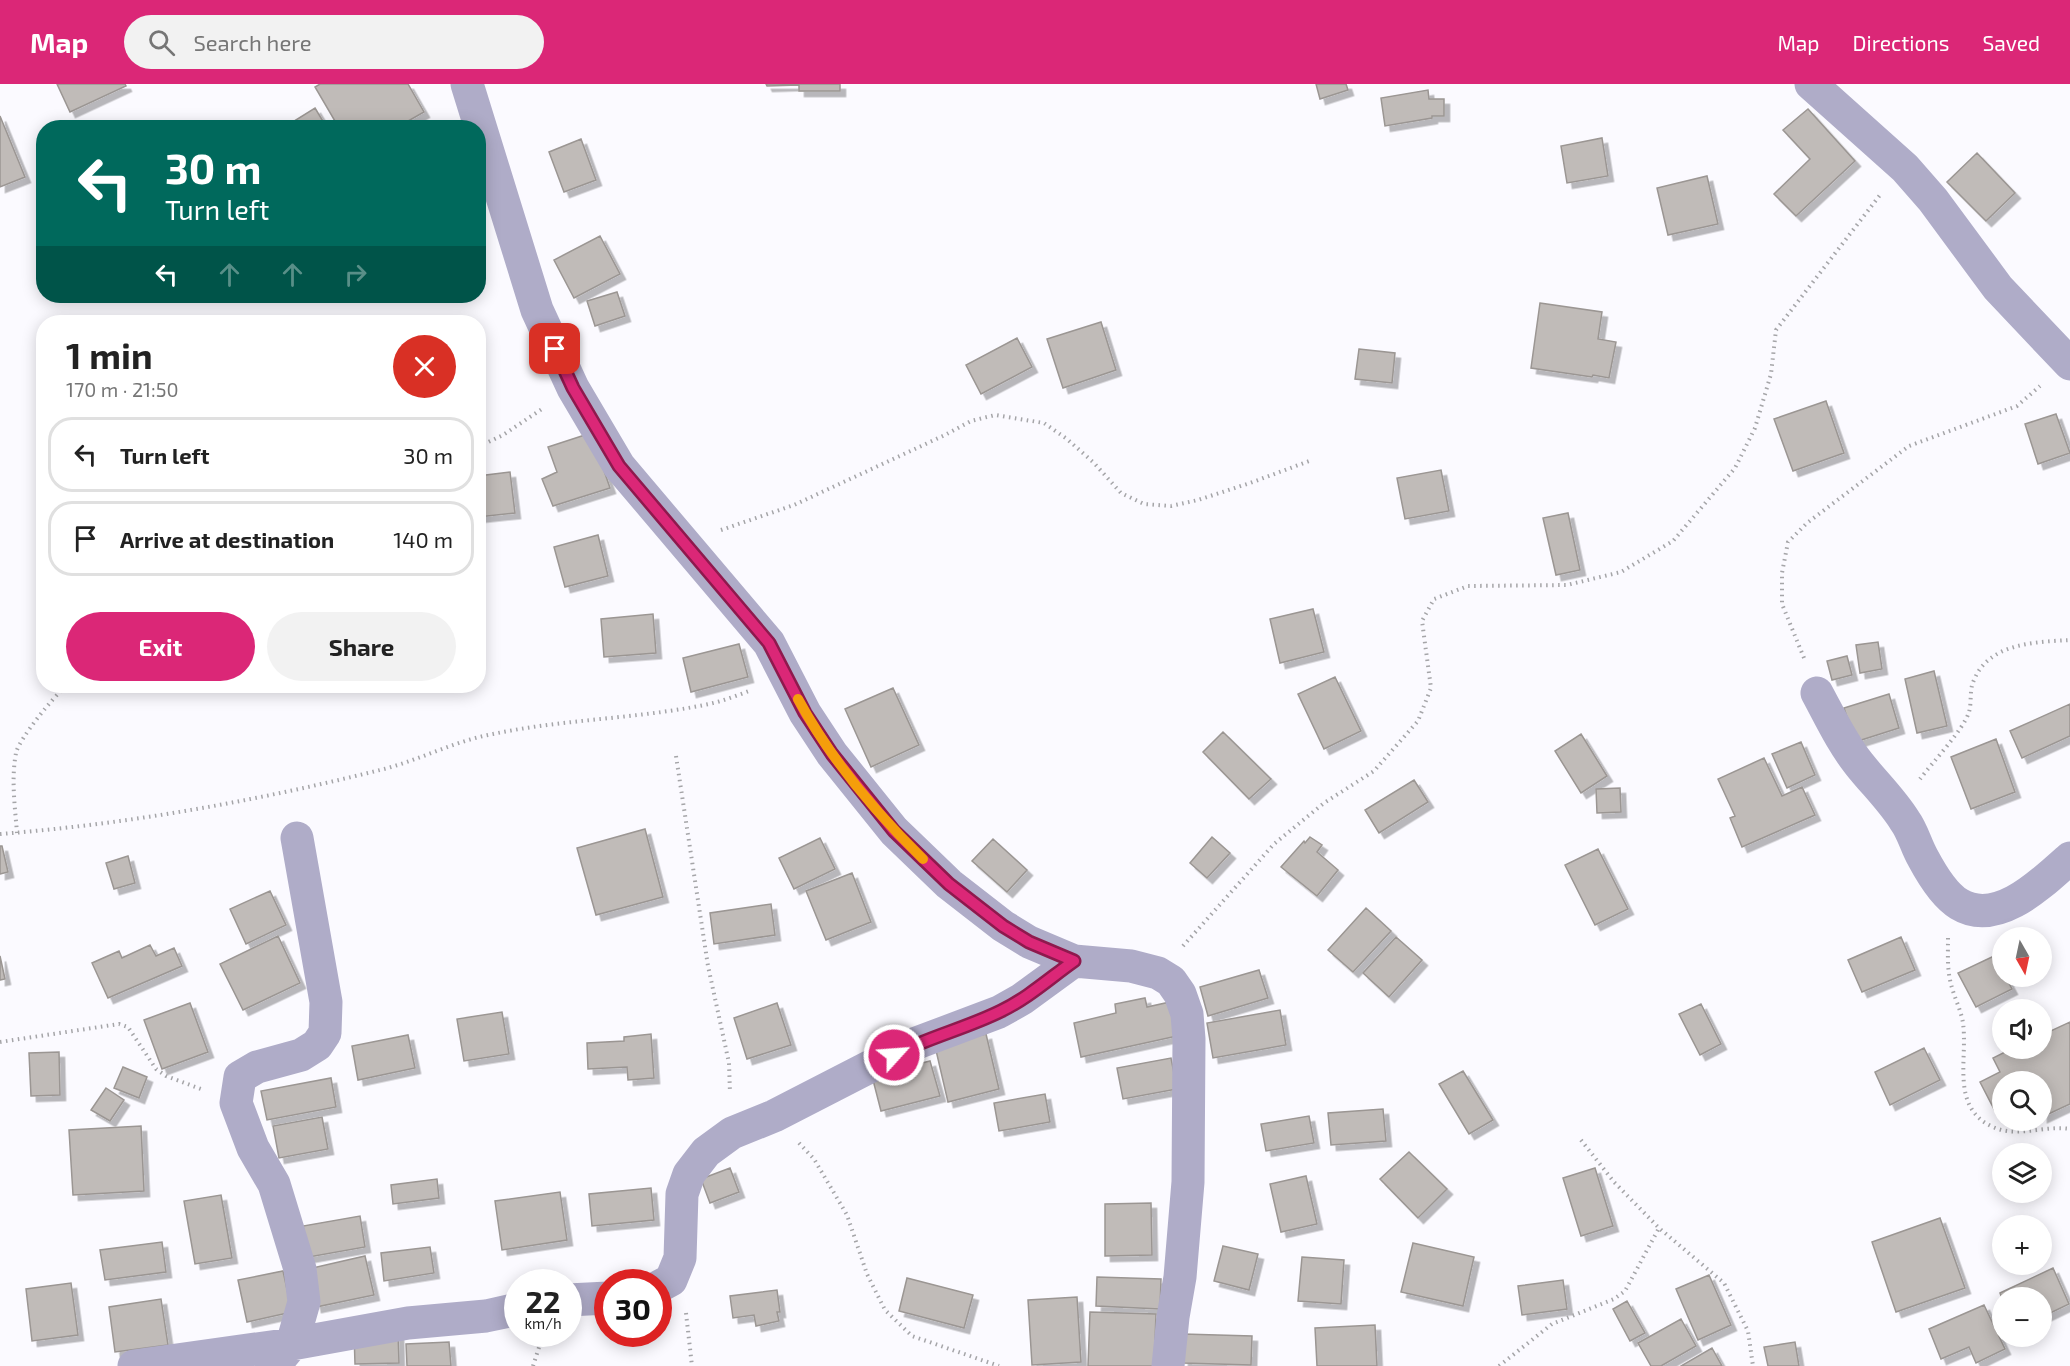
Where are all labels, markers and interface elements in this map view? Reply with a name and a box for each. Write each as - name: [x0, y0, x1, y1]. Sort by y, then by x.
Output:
- search box: [124, 15, 544, 69]
- text: Map: [30, 25, 88, 59]
- icon: search: [145, 26, 178, 59]
- text: Search here: [193, 29, 312, 55]
- text: Map: [1777, 30, 1820, 55]
- text: Directions: [1853, 30, 1949, 55]
- text: Saved: [1982, 30, 2040, 55]
- text: 30 m: [165, 142, 261, 192]
- icon: left: [66, 144, 144, 222]
- text: Turn left: [165, 193, 269, 225]
- icon: left: [150, 258, 183, 291]
- icon: ahead: [213, 258, 246, 291]
- icon: ahead: [276, 258, 309, 291]
- icon: right: [339, 258, 372, 291]
- pin: [529, 323, 580, 374]
- icon: arrive: [538, 332, 571, 365]
- text: 1 min: [66, 333, 153, 376]
- button: close: [393, 335, 456, 398]
- text: 170 m · 21:50: [66, 377, 179, 401]
- icon: left: [69, 438, 102, 471]
- text: Turn left: [120, 442, 209, 468]
- text: 30 m: [403, 442, 453, 468]
- icon: arrive: [69, 522, 102, 555]
- text: Arrive at destination: [120, 526, 334, 552]
- text: 140 m: [393, 526, 453, 552]
- button: Exit: [66, 612, 255, 681]
- button: Share: [267, 612, 456, 681]
- north arrow: [1992, 927, 2052, 987]
- map controls: [1992, 927, 2052, 1347]
- button: sound: [1992, 999, 2052, 1059]
- position arrow: [862, 1023, 926, 1087]
- button: search: [1992, 1071, 2052, 1131]
- button: layers: [1992, 1143, 2052, 1203]
- button: +: [1992, 1215, 2052, 1275]
- speed limit sign: 30: [594, 1269, 672, 1347]
- text: 22: [526, 1283, 560, 1319]
- button: −: [1992, 1287, 2052, 1347]
- text: km/h: [524, 1314, 562, 1332]

